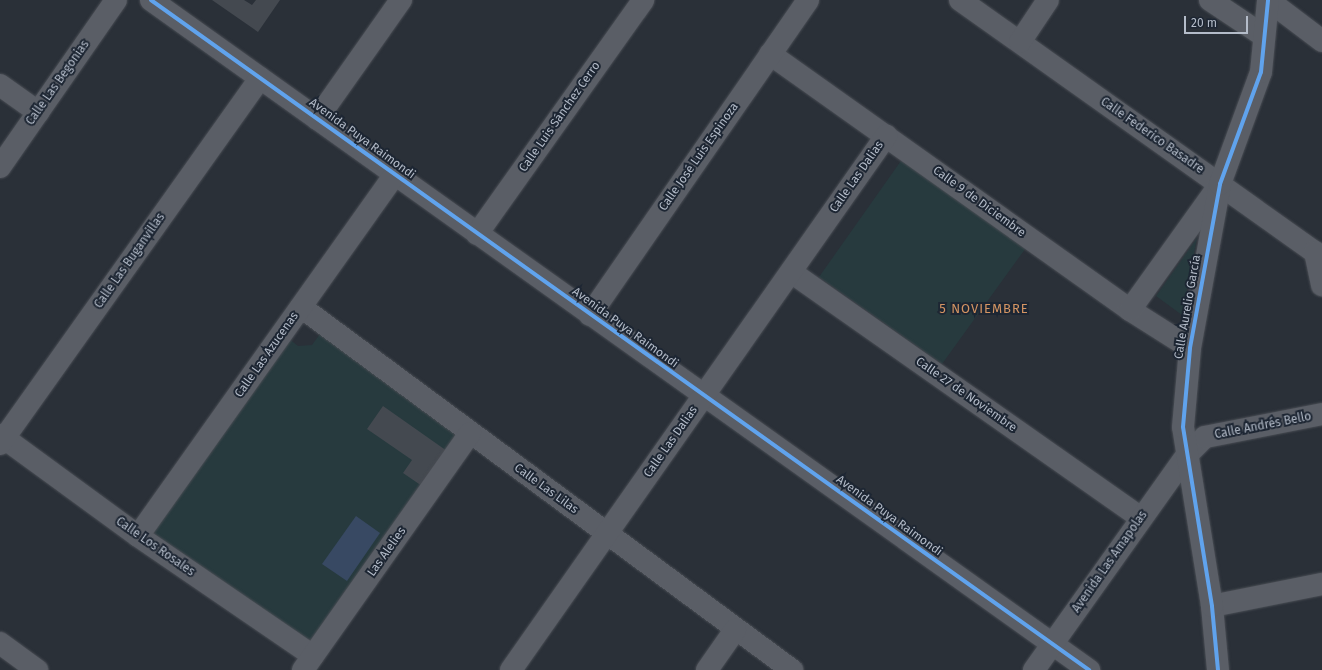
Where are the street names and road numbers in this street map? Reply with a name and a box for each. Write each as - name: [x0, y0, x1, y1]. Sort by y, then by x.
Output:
- street label: Calle Las Begonias: [23, 38, 93, 128]
- street label: Calle Luis Sánchez Cerro: [516, 59, 604, 175]
- street label: Calle Federico Basadre: [1098, 95, 1206, 177]
- street label: Avenida Puya Raimondi: [306, 96, 418, 182]
- street label: Calle José Luis Espinoza: [656, 100, 742, 214]
- street label: Calle Las Dalias: [827, 139, 887, 215]
- street label: Calle 9 de Diciembre: [930, 164, 1028, 240]
- street label: Calle Las Buganvillas: [92, 211, 168, 311]
- street label: Calle Aurelio García: [1172, 254, 1204, 360]
- street label: Avenida Puya Raimondi: [569, 285, 681, 371]
- street label: Calle Las Azucenas: [232, 310, 302, 400]
- street label: Calle 27 de Noviembre: [913, 355, 1019, 435]
- street label: Calle Las Dalias: [641, 404, 701, 480]
- street label: Calle Andrés Bello: [1213, 410, 1313, 442]
- street label: Calle Las Lilas: [511, 461, 581, 517]
- street label: Avenida Puya Raimondi: [833, 473, 945, 559]
- street label: Avenida Las Amapolas: [1069, 508, 1151, 616]
- street label: Calle Los Rosales: [113, 515, 197, 579]
- street label: Las Alelies: [365, 525, 409, 579]

